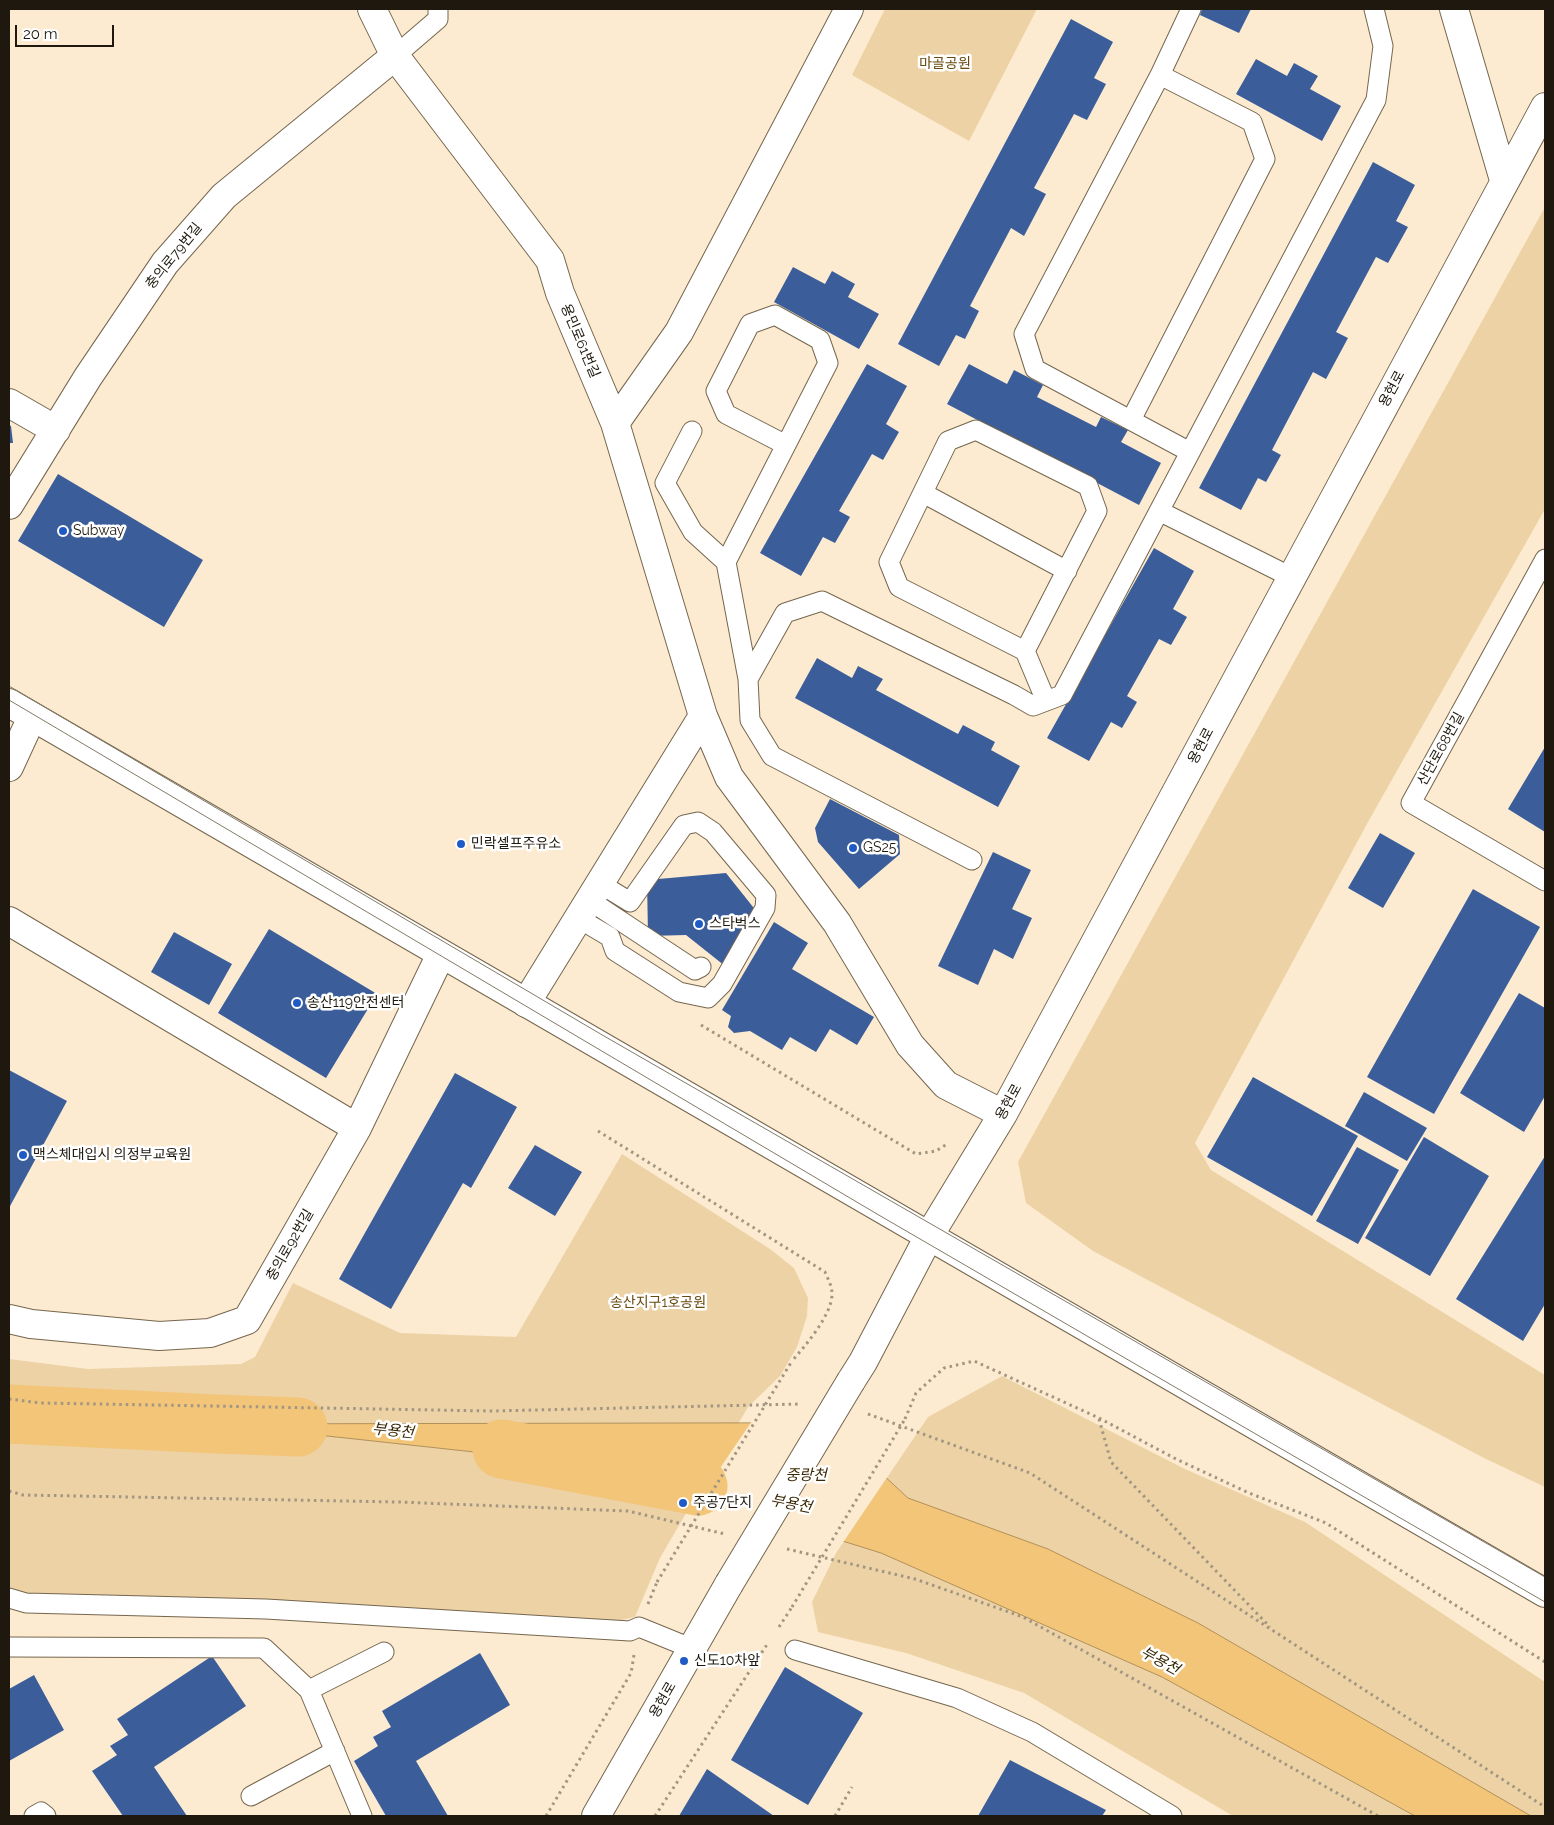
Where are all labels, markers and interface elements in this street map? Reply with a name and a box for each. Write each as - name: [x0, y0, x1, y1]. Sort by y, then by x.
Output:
- scale bar: [18, 15, 116, 47]
- text: 20 m: [23, 25, 58, 43]
- park label: 마골공원: [919, 56, 971, 72]
- street label: 충의로79번길: [142, 220, 206, 292]
- street label: 용민로61번길: [557, 301, 603, 381]
- street label: 용현로: [1376, 368, 1408, 410]
- place label: Subway: [73, 523, 124, 539]
- marker: Subway: [57, 525, 69, 537]
- street label: 산단로68번길: [1414, 709, 1468, 789]
- street label: 용현로: [1185, 725, 1217, 767]
- place label: 민락셀프주유소: [471, 836, 561, 852]
- marker: 민락셀프주유소: [455, 838, 467, 850]
- place label: GS25: [863, 840, 896, 856]
- marker: GS25: [847, 842, 859, 854]
- place label: 스타벅스: [709, 916, 761, 932]
- marker: 스타벅스: [693, 918, 705, 930]
- place label: 송산119안전센터: [307, 995, 404, 1011]
- marker: 송산119안전센터: [291, 997, 303, 1009]
- street label: 용현로: [992, 1081, 1026, 1123]
- place label: 맥스체대입시 의정부교육원: [33, 1147, 191, 1163]
- marker: 맥스체대입시 의정부교육원: [17, 1149, 29, 1161]
- street label: 충의로92번길: [263, 1206, 317, 1284]
- park label: 송산지구1호공원: [610, 1295, 706, 1311]
- water label: 부용천: [371, 1420, 415, 1442]
- water label: 중랑천: [785, 1466, 827, 1484]
- water label: 부용천: [769, 1491, 813, 1517]
- place label: 주공7단지: [693, 1495, 752, 1511]
- marker: 주공7단지: [677, 1497, 689, 1509]
- water label: 부용천: [1138, 1643, 1182, 1679]
- place label: 신도10차앞: [694, 1653, 760, 1669]
- marker: 신도10차앞: [678, 1655, 690, 1667]
- street label: 용현로: [646, 1679, 680, 1721]

